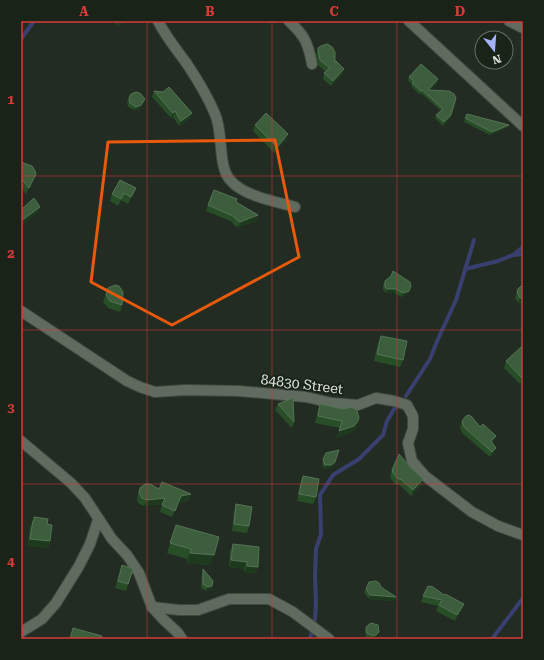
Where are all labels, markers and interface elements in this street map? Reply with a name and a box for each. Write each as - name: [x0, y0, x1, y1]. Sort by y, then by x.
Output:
- text: A: [79, 4, 89, 19]
- text: B: [205, 4, 215, 19]
- text: C: [329, 4, 339, 19]
- text: D: [455, 4, 465, 19]
- north arrow: [474, 30, 514, 70]
- text: N: [490, 52, 503, 67]
- text: 1: [7, 92, 15, 107]
- text: 2: [7, 246, 15, 261]
- street label: 84830 Street: [260, 371, 344, 397]
- text: 3: [7, 400, 15, 415]
- text: 4: [7, 554, 15, 569]

